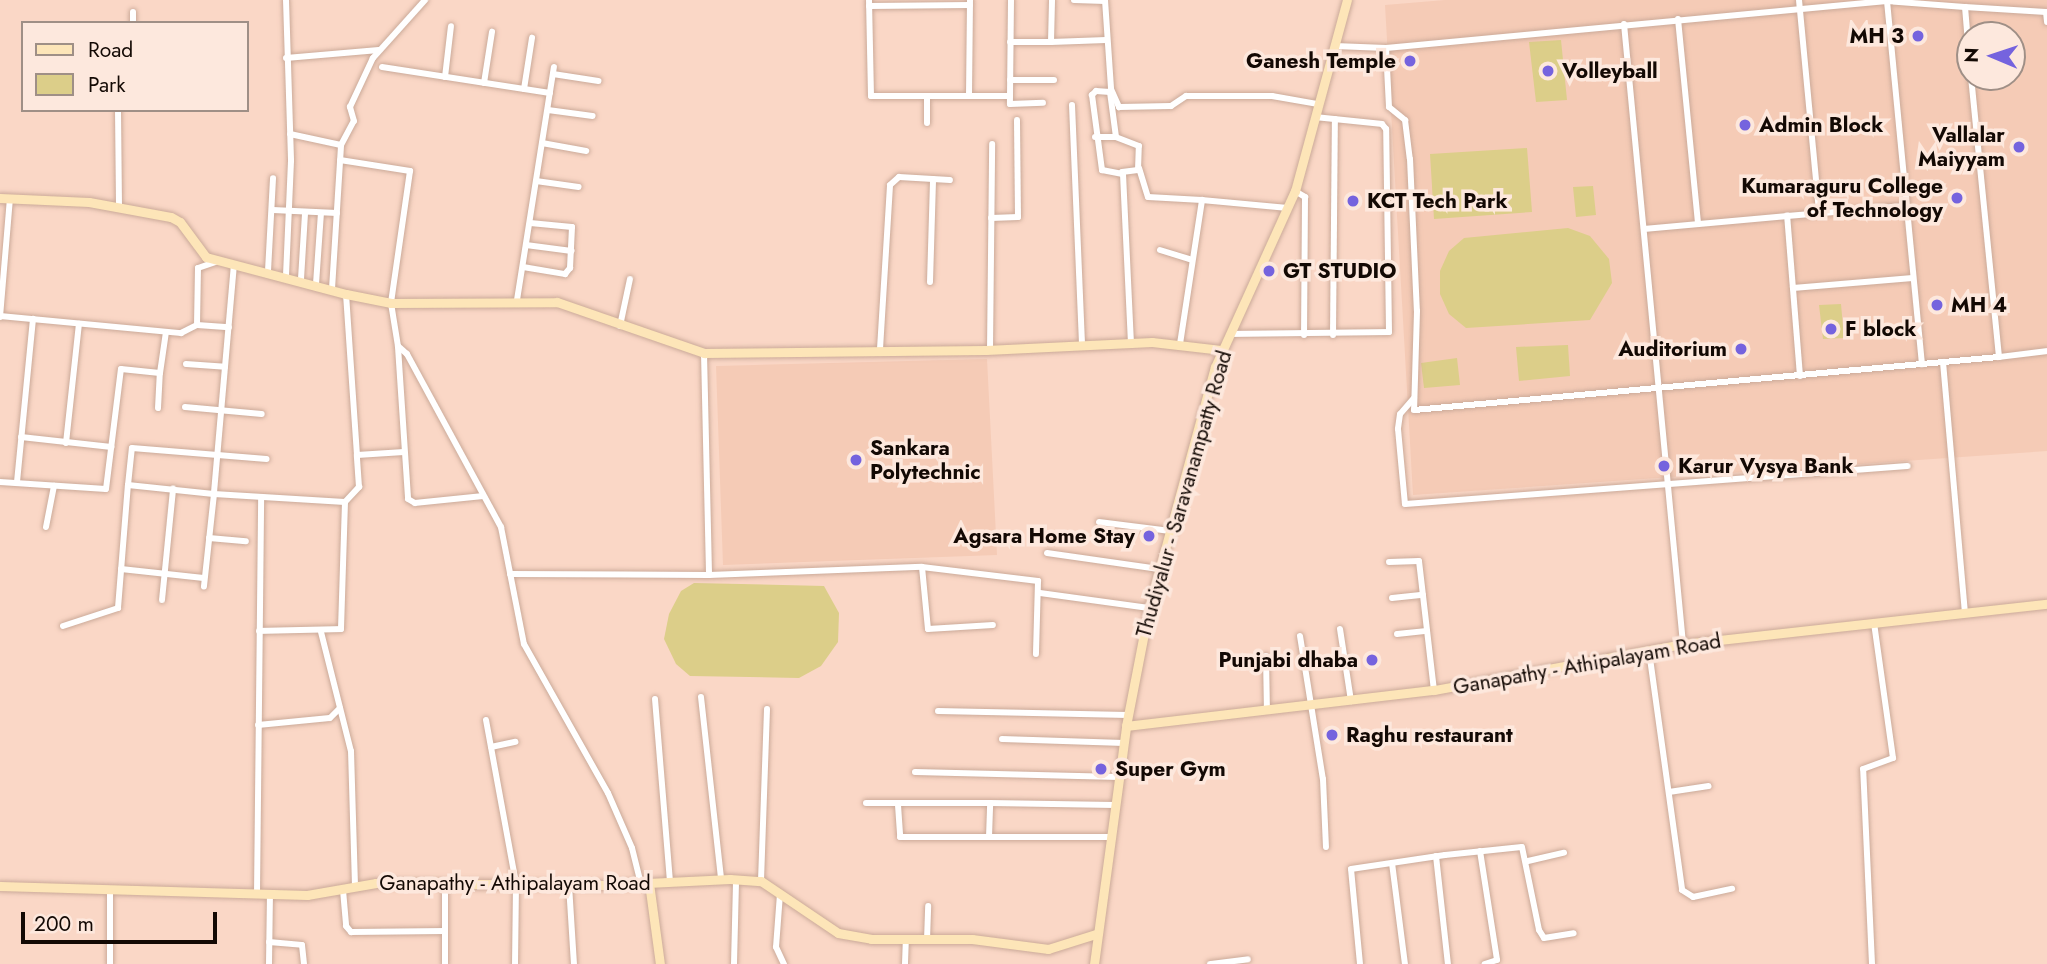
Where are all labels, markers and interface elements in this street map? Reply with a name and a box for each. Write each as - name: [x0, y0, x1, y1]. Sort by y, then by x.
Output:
- legend: [21, 21, 248, 112]
- north arrow: [1956, 21, 2026, 91]
- place label: MH 3: [1849, 23, 1904, 49]
- marker: MH 3: [1910, 28, 1926, 44]
- text: Road: [88, 35, 133, 65]
- text: N: [1958, 47, 1985, 63]
- place label: Ganesh Temple: [1246, 48, 1396, 74]
- marker: Ganesh Temple: [1402, 53, 1418, 69]
- place label: Volleyball: [1562, 58, 1658, 84]
- marker: Volleyball: [1540, 63, 1556, 79]
- text: Park: [88, 70, 125, 100]
- place label: Admin Block: [1759, 112, 1883, 138]
- marker: Admin Block: [1737, 117, 1753, 133]
- place label: Vallalar Maiyyam: [1918, 122, 2005, 172]
- marker: Vallalar Maiyyam: [2011, 139, 2027, 155]
- place label: Kumaraguru College of Technology: [1741, 173, 1943, 223]
- place label: KCT Tech Park: [1367, 188, 1508, 214]
- marker: Kumaraguru College of Technology: [1949, 190, 1965, 206]
- marker: KCT Tech Park: [1345, 193, 1361, 209]
- place label: GT STUDIO: [1283, 258, 1397, 284]
- marker: GT STUDIO: [1261, 263, 1277, 279]
- place label: MH 4: [1951, 292, 2007, 318]
- marker: MH 4: [1929, 297, 1945, 313]
- place label: F block: [1845, 316, 1916, 342]
- marker: F block: [1823, 321, 1839, 337]
- place label: Auditorium: [1618, 336, 1727, 362]
- marker: Auditorium: [1733, 341, 1749, 357]
- street label: Thudiyalur - Saravanampatty Road: [1131, 348, 1237, 640]
- place label: Sankara Polytechnic: [870, 435, 981, 485]
- marker: Sankara Polytechnic: [848, 452, 864, 468]
- place label: Karur Vysya Bank: [1678, 453, 1853, 479]
- marker: Karur Vysya Bank: [1656, 458, 1672, 474]
- place label: Agsara Home Stay: [953, 523, 1135, 549]
- marker: Agsara Home Stay: [1141, 528, 1157, 544]
- street label: Ganapathy - Athipalayam Road: [1451, 628, 1723, 700]
- place label: Punjabi dhaba: [1219, 647, 1358, 673]
- marker: Punjabi dhaba: [1364, 652, 1380, 668]
- place label: Raghu restaurant: [1346, 722, 1513, 748]
- marker: Raghu restaurant: [1324, 727, 1340, 743]
- place label: Super Gym: [1115, 756, 1226, 782]
- marker: Super Gym: [1093, 761, 1109, 777]
- street label: Ganapathy - Athipalayam Road: [379, 870, 651, 896]
- scale bar: [24, 898, 220, 942]
- text: 200 m: [34, 909, 94, 939]

